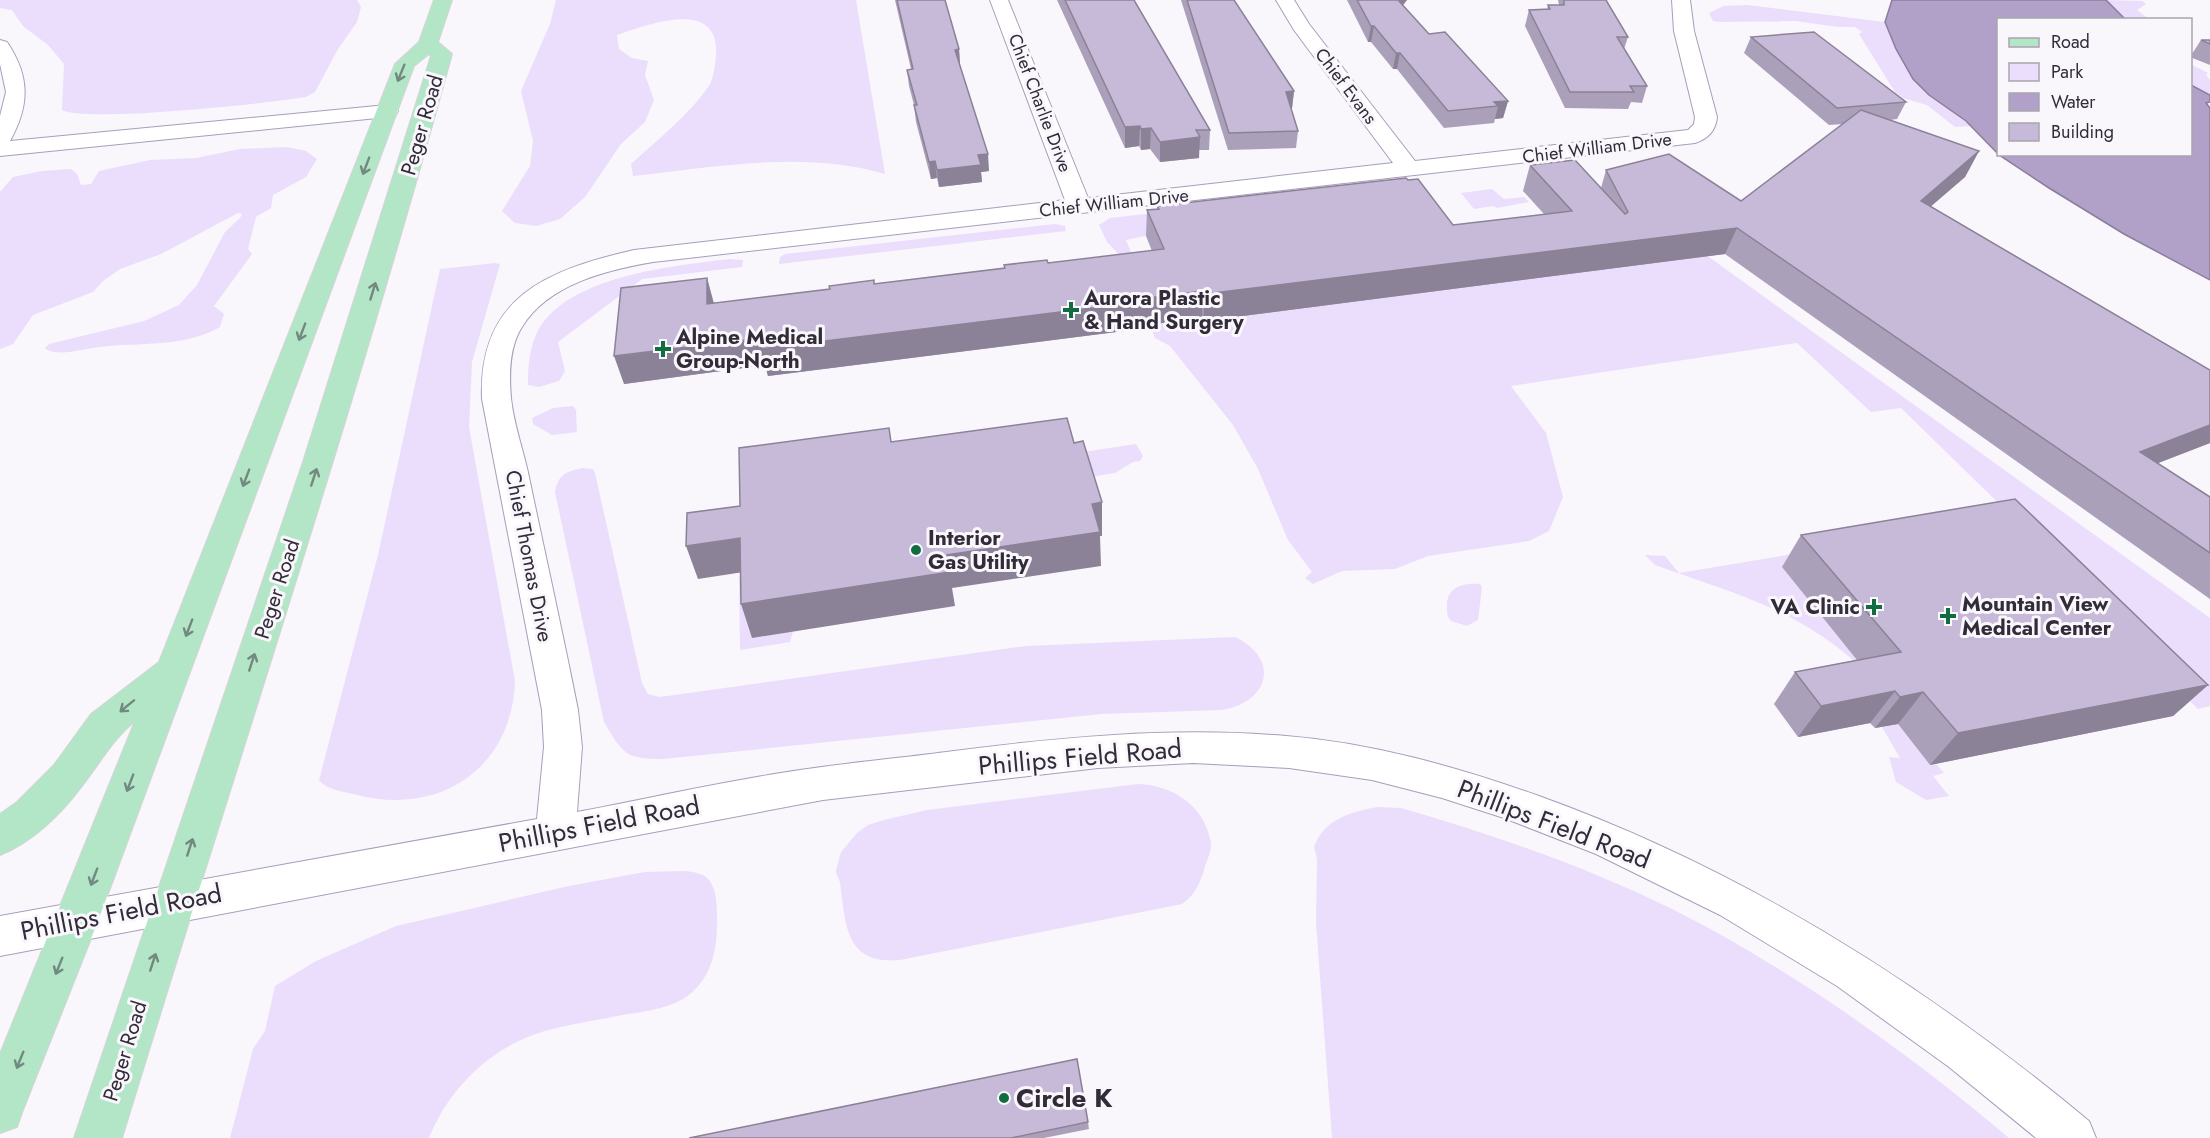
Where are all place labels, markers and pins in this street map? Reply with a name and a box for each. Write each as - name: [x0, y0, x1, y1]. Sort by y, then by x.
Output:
- place label: Aurora Plastic & Hand Surgery: [1083, 283, 1245, 337]
- marker: Aurora Plastic & Hand Surgery: [1062, 301, 1080, 319]
- place label: Alpine Medical Group-North: [675, 322, 823, 376]
- marker: Alpine Medical Group-North: [654, 340, 672, 358]
- place label: Interior Gas Utility: [928, 523, 1030, 577]
- marker: Interior Gas Utility: [909, 543, 923, 557]
- place label: Mountain View Medical Center: [1962, 589, 2112, 643]
- place label: VA Clinic: [1769, 592, 1860, 622]
- marker: VA Clinic: [1865, 598, 1883, 616]
- marker: Mountain View Medical Center: [1939, 607, 1957, 625]
- place label: Circle K: [1016, 1079, 1113, 1117]
- marker: Circle K: [997, 1091, 1011, 1105]

